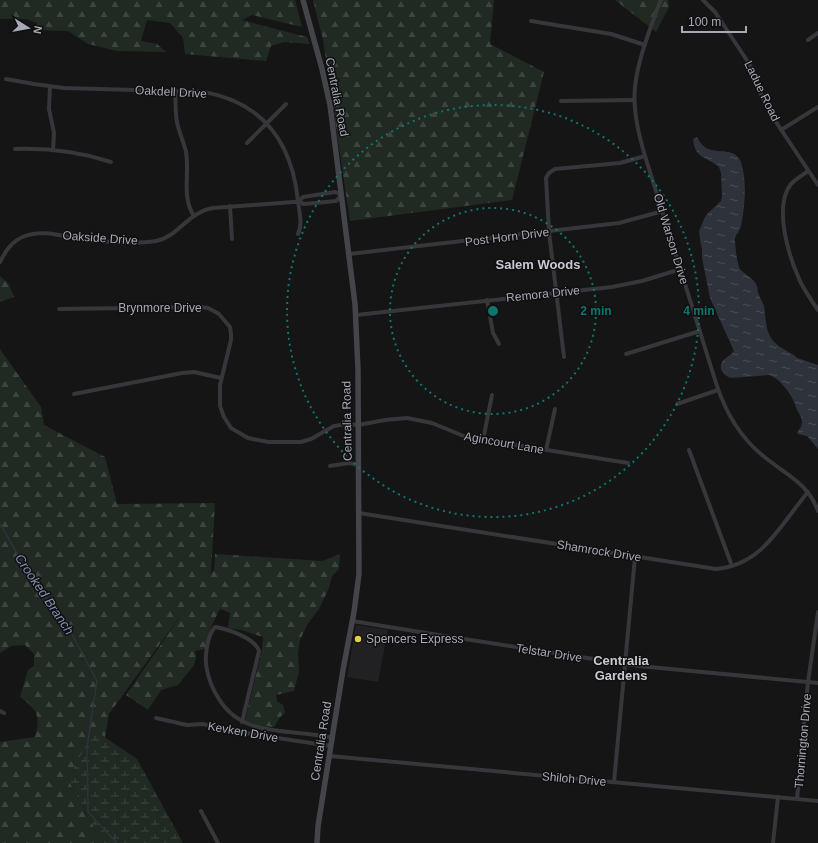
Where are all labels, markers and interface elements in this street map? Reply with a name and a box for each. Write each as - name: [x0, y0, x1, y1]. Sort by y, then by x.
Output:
- north arrow: [8, 8, 48, 48]
- scale bar: [682, 8, 746, 34]
- text: 100 m: [688, 15, 721, 29]
- text: N: [31, 25, 44, 35]
- street label: Centralia Road: [322, 56, 352, 138]
- street label: Ladue Road: [741, 59, 783, 123]
- street label: Oakdell Drive: [135, 83, 208, 101]
- street label: Old Warson Drive: [651, 192, 692, 286]
- street label: Post Horn Drive: [464, 225, 550, 249]
- street label: Oakside Drive: [62, 228, 138, 248]
- district label: Salem Woods: [495, 257, 581, 272]
- street label: Remora Drive: [505, 283, 581, 305]
- street label: Brynmore Drive: [118, 301, 202, 315]
- centre of rings: [486, 304, 500, 318]
- text: 2 min: [580, 304, 612, 318]
- text: 4 min: [683, 304, 715, 318]
- street label: Centralia Road: [339, 381, 355, 461]
- street label: Agincourt Lane: [463, 429, 545, 457]
- street label: Shamrock Drive: [556, 537, 643, 565]
- water label: Crooked Branch: [12, 551, 77, 637]
- place label: Spencers Express: [366, 632, 463, 646]
- marker: Spencers Express: [353, 634, 363, 644]
- street label: Telstar Drive: [515, 641, 583, 665]
- district label: Centralia Gardens: [593, 653, 650, 683]
- street label: Thornington Drive: [792, 693, 814, 789]
- street label: Centralia Road: [308, 700, 334, 782]
- street label: Kevken Drive: [207, 719, 280, 745]
- street label: Shiloh Drive: [541, 769, 607, 789]

